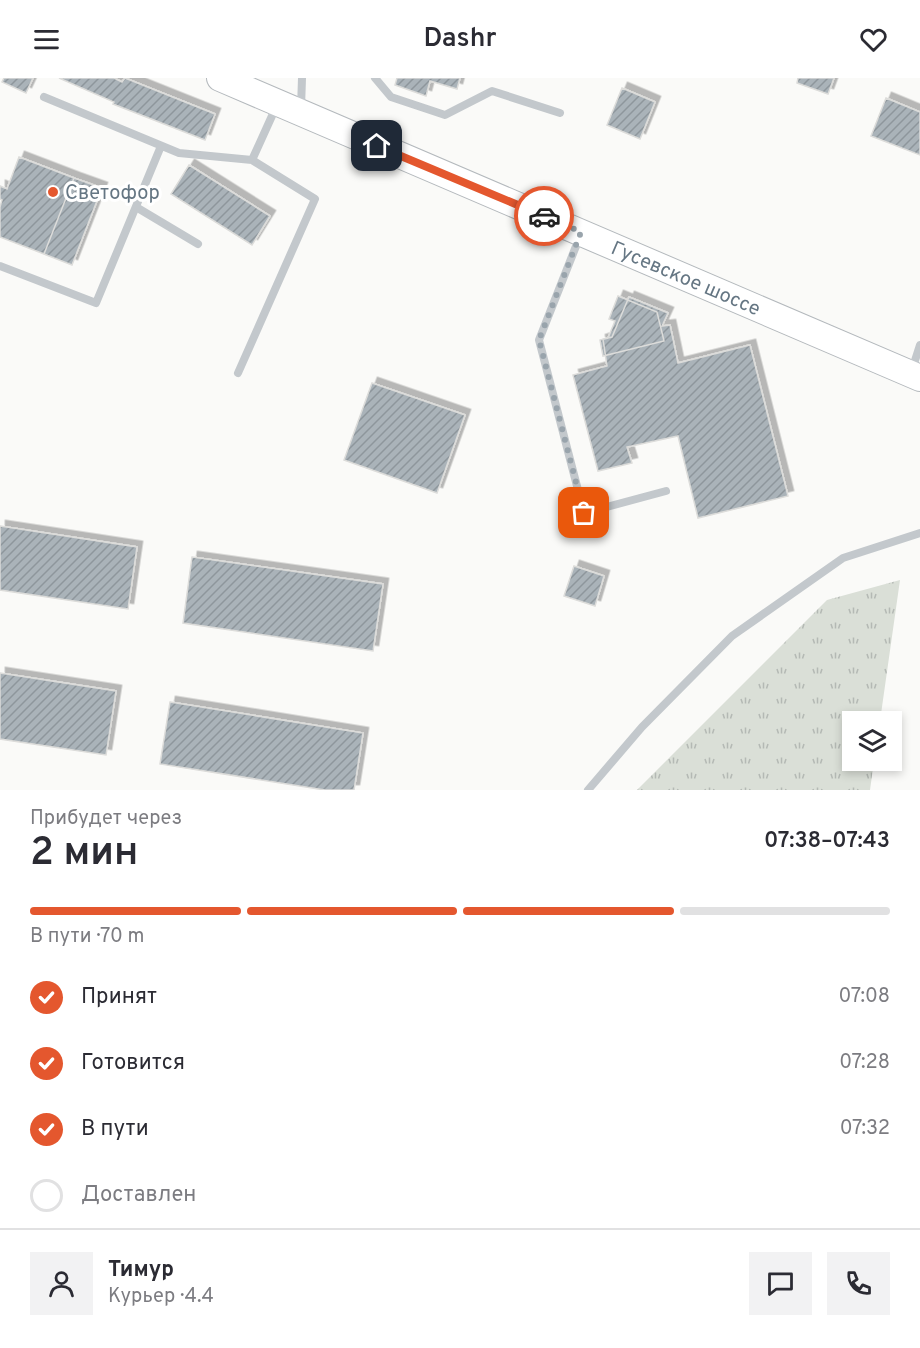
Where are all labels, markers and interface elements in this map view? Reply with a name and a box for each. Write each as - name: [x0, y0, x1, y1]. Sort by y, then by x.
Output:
- text: Dashr: [423, 22, 497, 56]
- icon: menu: [30, 23, 63, 56]
- icon: heart: [857, 23, 890, 56]
- pin: [351, 120, 402, 171]
- icon: home: [360, 129, 393, 162]
- place label: Светофор: [65, 181, 160, 207]
- marker: Светофор: [46, 185, 60, 199]
- courier: [514, 186, 574, 246]
- icon: car: [528, 200, 561, 233]
- street label: Гусевское шоссе: [607, 236, 764, 323]
- pin: [558, 487, 609, 538]
- icon: bag: [567, 496, 600, 529]
- map controls: [842, 711, 902, 771]
- button: layers: [842, 711, 902, 771]
- text: Прибудет через: [30, 806, 182, 832]
- text: 07:38–07:43: [764, 828, 890, 855]
- text: 2 мин: [30, 830, 138, 879]
- text: В пути · 70 m: [30, 924, 144, 950]
- icon: check: [30, 981, 63, 1014]
- text: Принят: [81, 984, 157, 1011]
- text: 07:08: [839, 984, 890, 1010]
- icon: check: [30, 1047, 63, 1080]
- text: Готовится: [81, 1050, 185, 1077]
- text: 07:28: [839, 1050, 890, 1076]
- icon: check: [30, 1113, 63, 1146]
- text: В пути: [81, 1116, 149, 1143]
- text: 07:32: [840, 1116, 890, 1142]
- text: Доставлен: [81, 1182, 196, 1209]
- button: person: [30, 1252, 93, 1315]
- button: chat: [749, 1252, 812, 1315]
- button: phone: [827, 1252, 890, 1315]
- text: Тимур: [108, 1257, 174, 1284]
- text: Курьер · 4.4: [108, 1284, 214, 1310]

